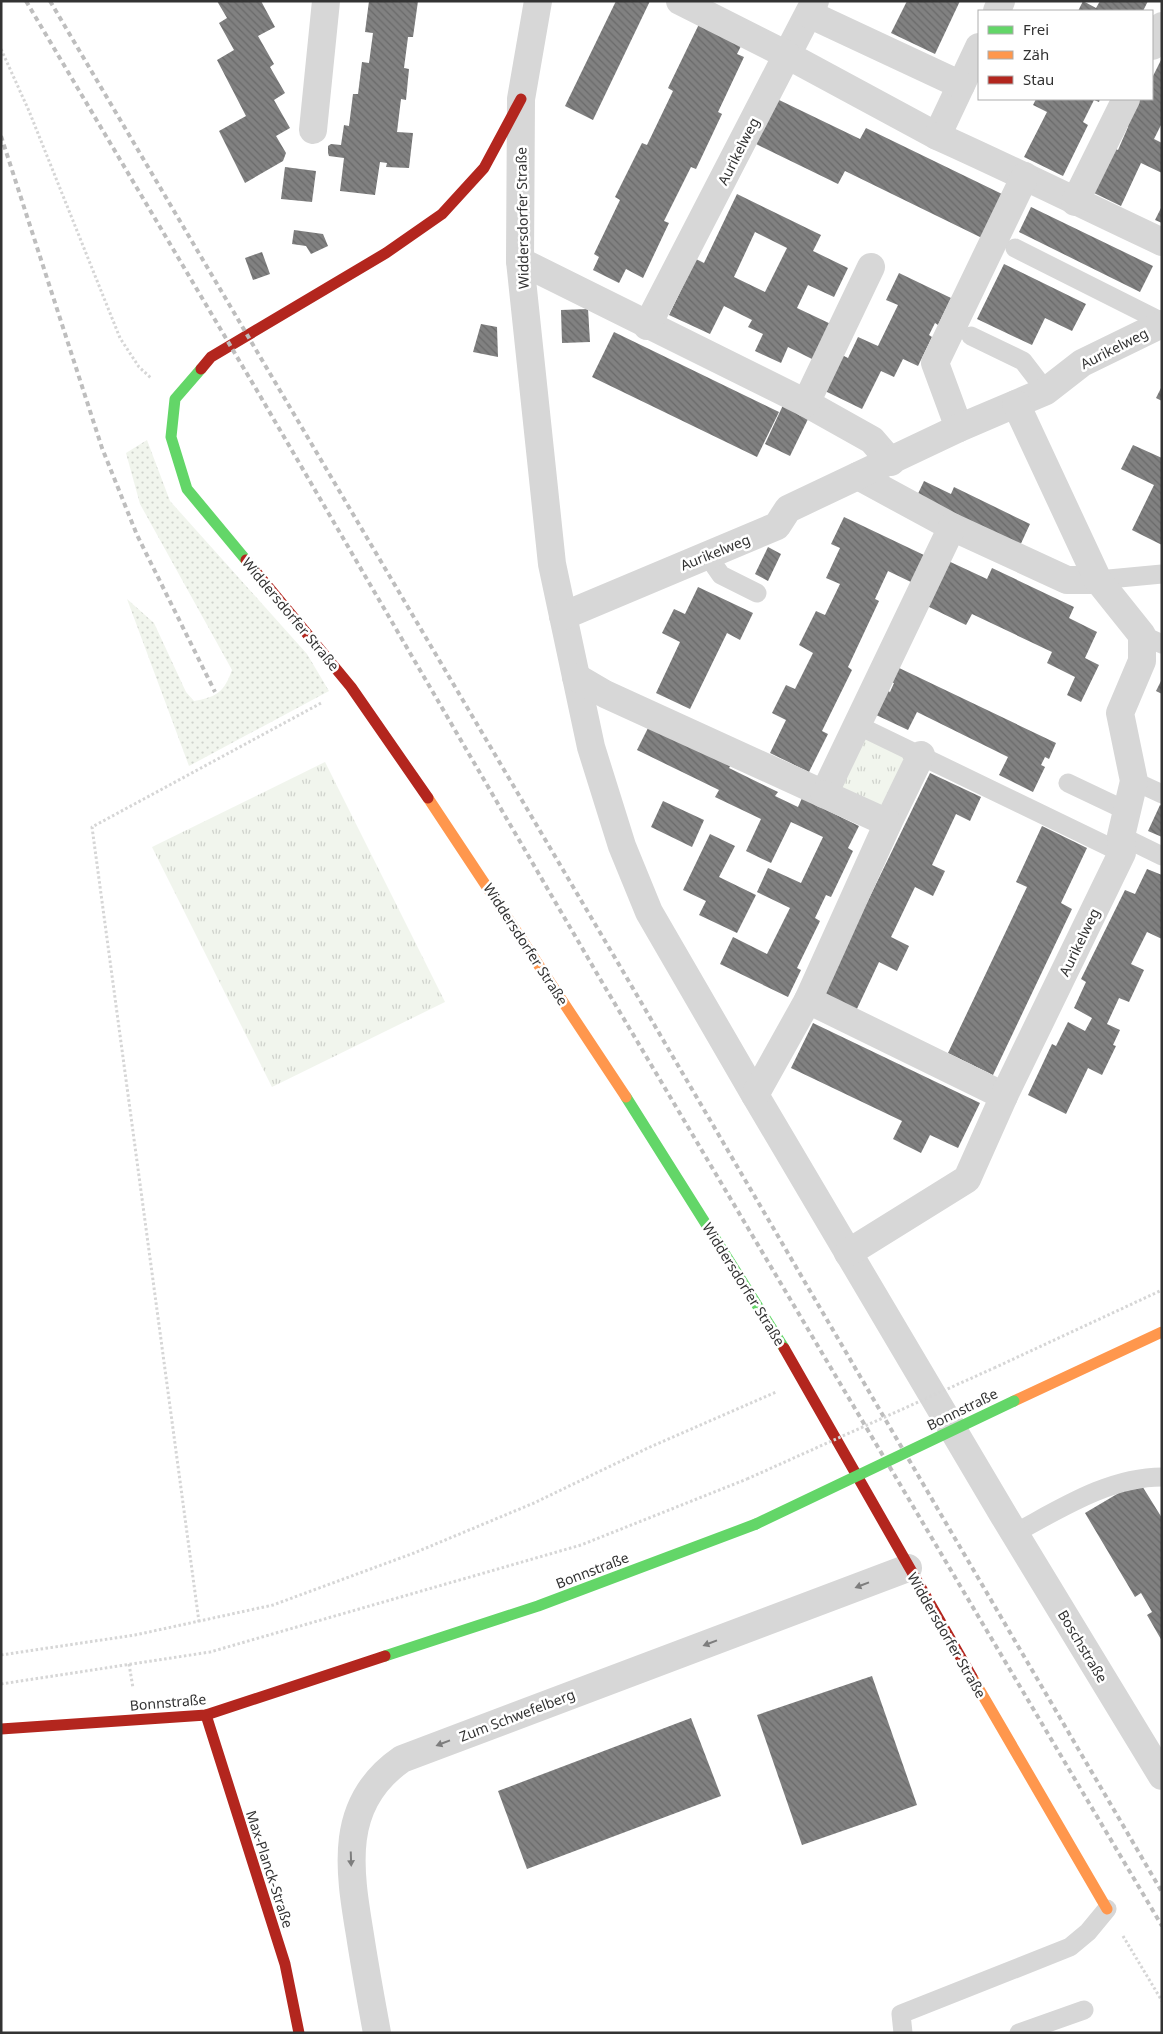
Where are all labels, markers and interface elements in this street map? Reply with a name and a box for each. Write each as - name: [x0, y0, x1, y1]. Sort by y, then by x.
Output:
- legend: [978, 10, 1153, 100]
- text: Frei: [1023, 19, 1049, 39]
- text: Zäh: [1023, 44, 1049, 64]
- text: Stau: [1023, 69, 1054, 89]
- street label: Aurikelweg: [713, 114, 763, 188]
- street label: Widdersdorfer Straße: [511, 147, 533, 289]
- street label: Aurikelweg: [1077, 323, 1151, 373]
- street label: Aurikelweg: [677, 529, 753, 575]
- street label: Widdersdorfer Straße: [238, 553, 344, 675]
- street label: Widdersdorfer Straße: [479, 879, 573, 1009]
- street label: Aurikelweg: [1054, 905, 1104, 979]
- street label: Widdersdorfer Straße: [698, 1219, 790, 1349]
- street label: Bonnstraße: [923, 1384, 1001, 1434]
- street label: Bonnstraße: [553, 1547, 631, 1593]
- street label: Widdersdorfer Straße: [903, 1569, 991, 1701]
- one-way arrow: [854, 1581, 869, 1589]
- street label: Boschstraße: [1054, 1606, 1112, 1686]
- one-way arrow: [703, 1639, 717, 1647]
- street label: Zum Schwefelberg: [456, 1684, 578, 1746]
- street label: Bonnstraße: [129, 1689, 207, 1715]
- one-way arrow: [436, 1740, 451, 1747]
- street label: Max-Planck-Straße: [242, 1808, 298, 1930]
- one-way arrow: [347, 1851, 355, 1867]

